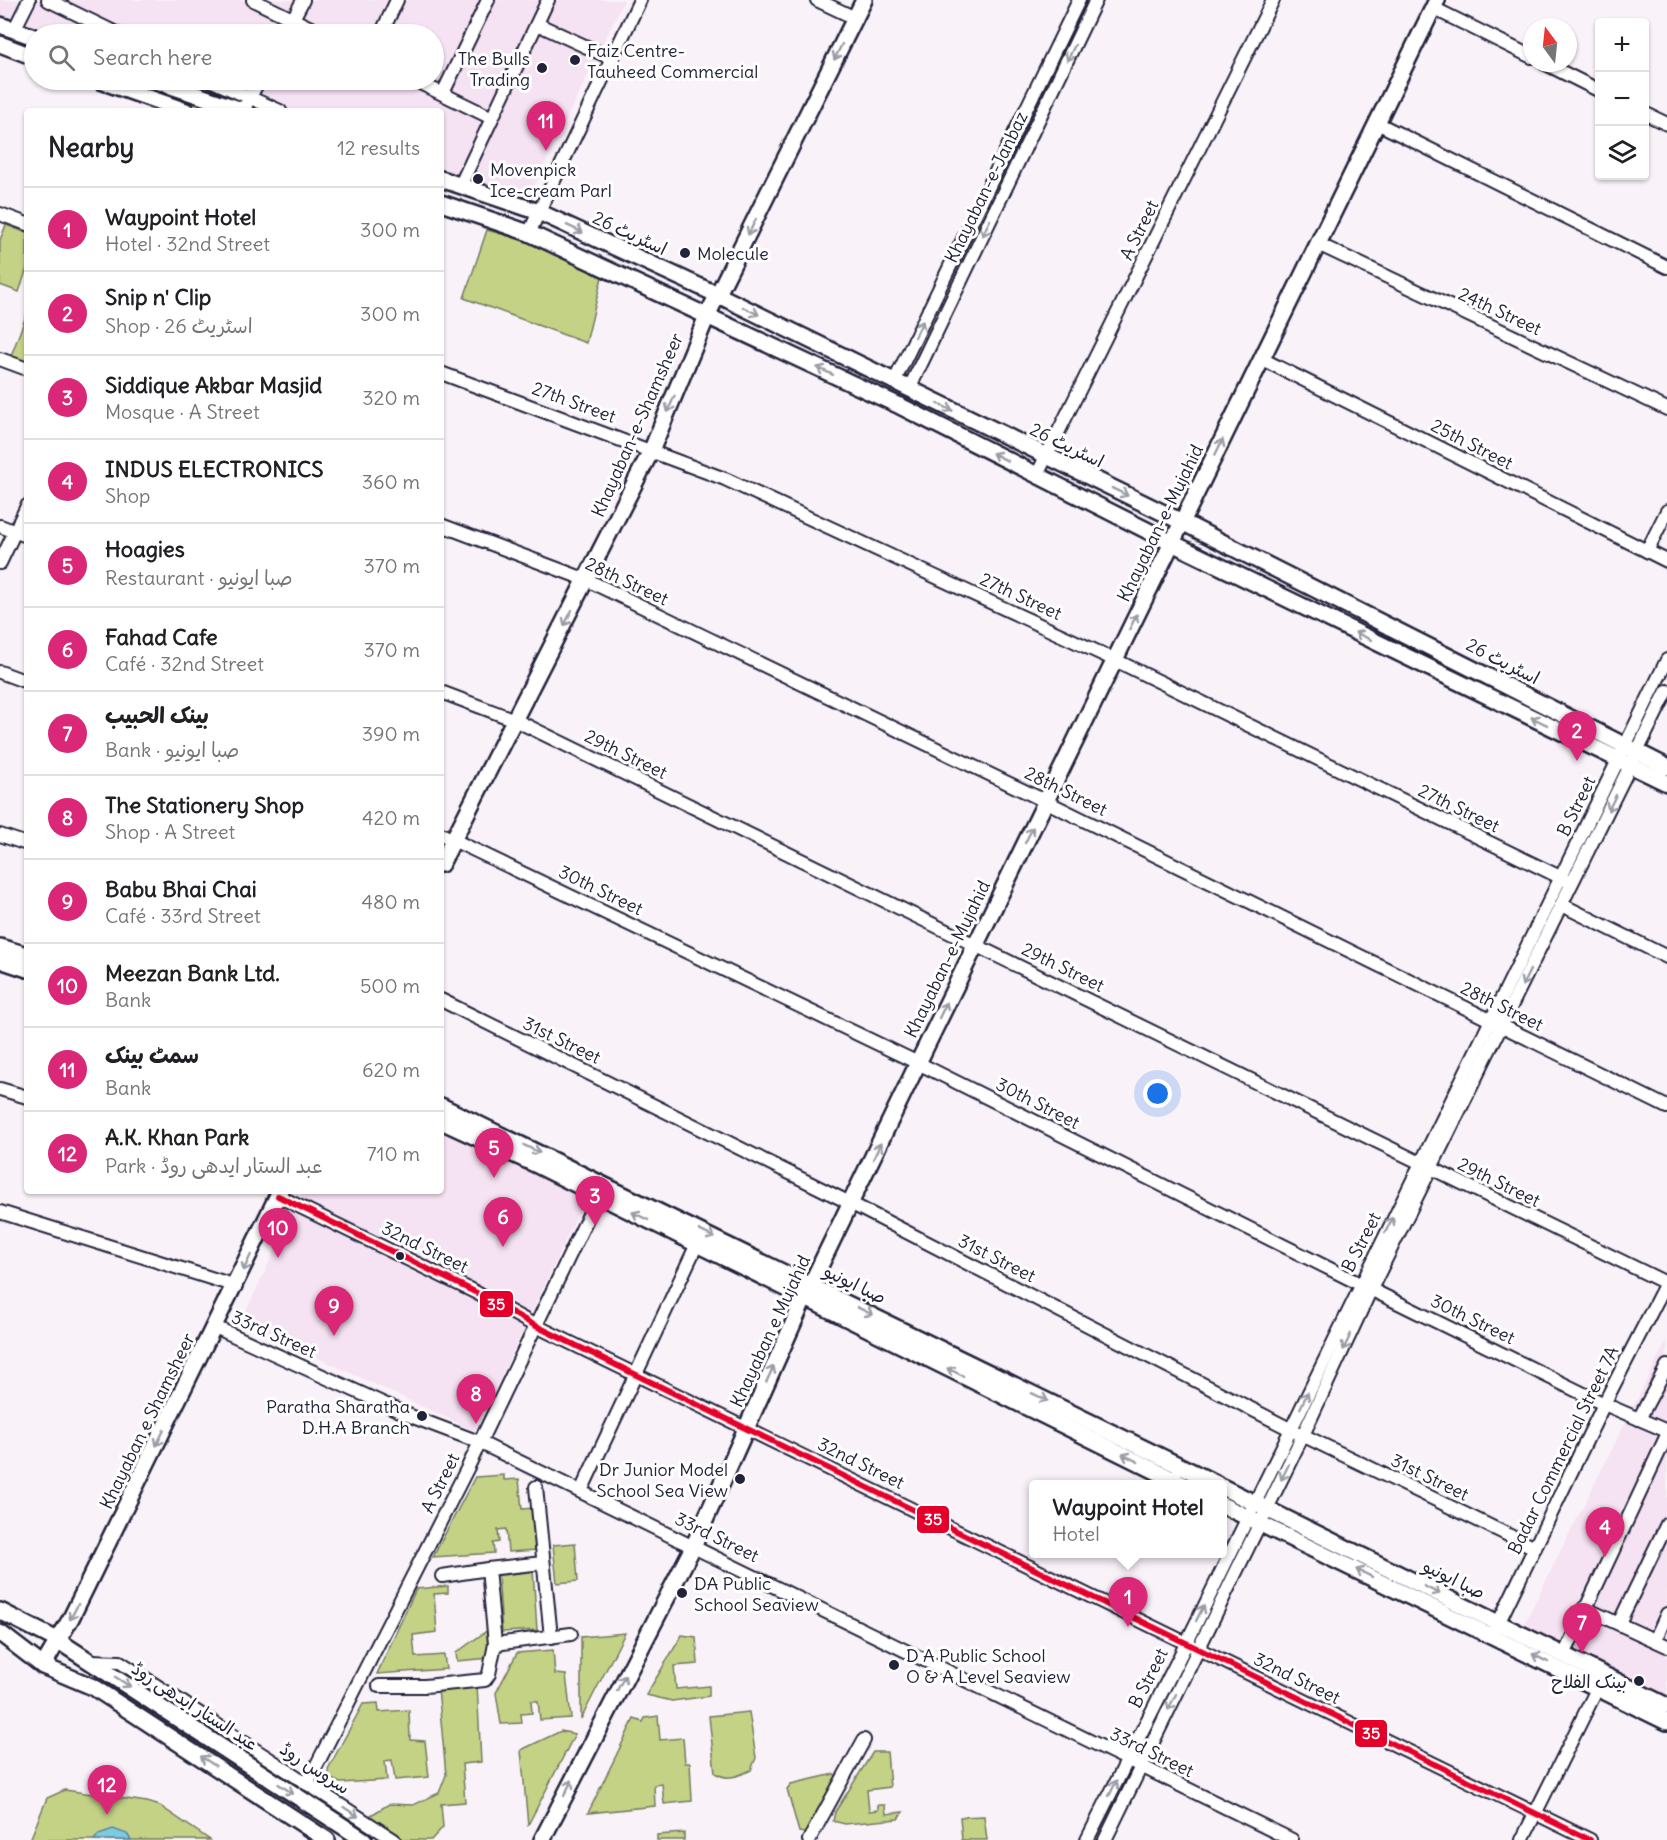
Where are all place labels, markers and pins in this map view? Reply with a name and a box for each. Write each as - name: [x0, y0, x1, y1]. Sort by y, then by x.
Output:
- place label: Faiz Centre- Tauheed Commercial: [587, 39, 758, 83]
- place label: The Bulls Trading: [458, 47, 530, 91]
- marker: Faiz Centre- Tauheed Commercial: [568, 53, 582, 67]
- marker: The Bulls Trading: [535, 61, 549, 75]
- pin: 11: [526, 102, 566, 151]
- place label: Movenpick Ice-cream Parl: [490, 158, 612, 202]
- marker: Movenpick Ice-cream Parl: [471, 172, 485, 186]
- place label: Molecule: [697, 242, 769, 265]
- marker: Molecule: [678, 246, 692, 260]
- pin: 2: [1558, 712, 1596, 761]
- pin: 5: [474, 1128, 514, 1178]
- pin: 3: [576, 1176, 614, 1226]
- pin: 6: [484, 1198, 522, 1247]
- pin: 10: [258, 1208, 298, 1258]
- unlabelled marker: [394, 1250, 406, 1262]
- pin: 9: [314, 1286, 354, 1336]
- pin: 8: [456, 1374, 496, 1424]
- place label: Paratha Sharatha D.H.A Branch: [266, 1395, 410, 1439]
- marker: Paratha Sharatha D.H.A Branch: [415, 1409, 429, 1423]
- place label: Dr Junior Model School Sea View: [596, 1458, 728, 1502]
- marker: Dr Junior Model School Sea View: [733, 1472, 747, 1486]
- pin: 4: [1586, 1508, 1624, 1557]
- place label: DA Public School Seaview: [694, 1572, 819, 1616]
- pin: 1: [1108, 1578, 1148, 1627]
- marker: DA Public School Seaview: [675, 1586, 689, 1600]
- pin: 7: [1562, 1604, 1602, 1653]
- place label: D A Public School O & A Level Seaview: [906, 1644, 1070, 1688]
- marker: D A Public School O & A Level Seaview: [887, 1658, 901, 1672]
- place label: بینک الفلاح: [1551, 1670, 1627, 1694]
- marker: بینک الفلاح: [1632, 1674, 1646, 1688]
- pin: 12: [88, 1766, 126, 1815]

